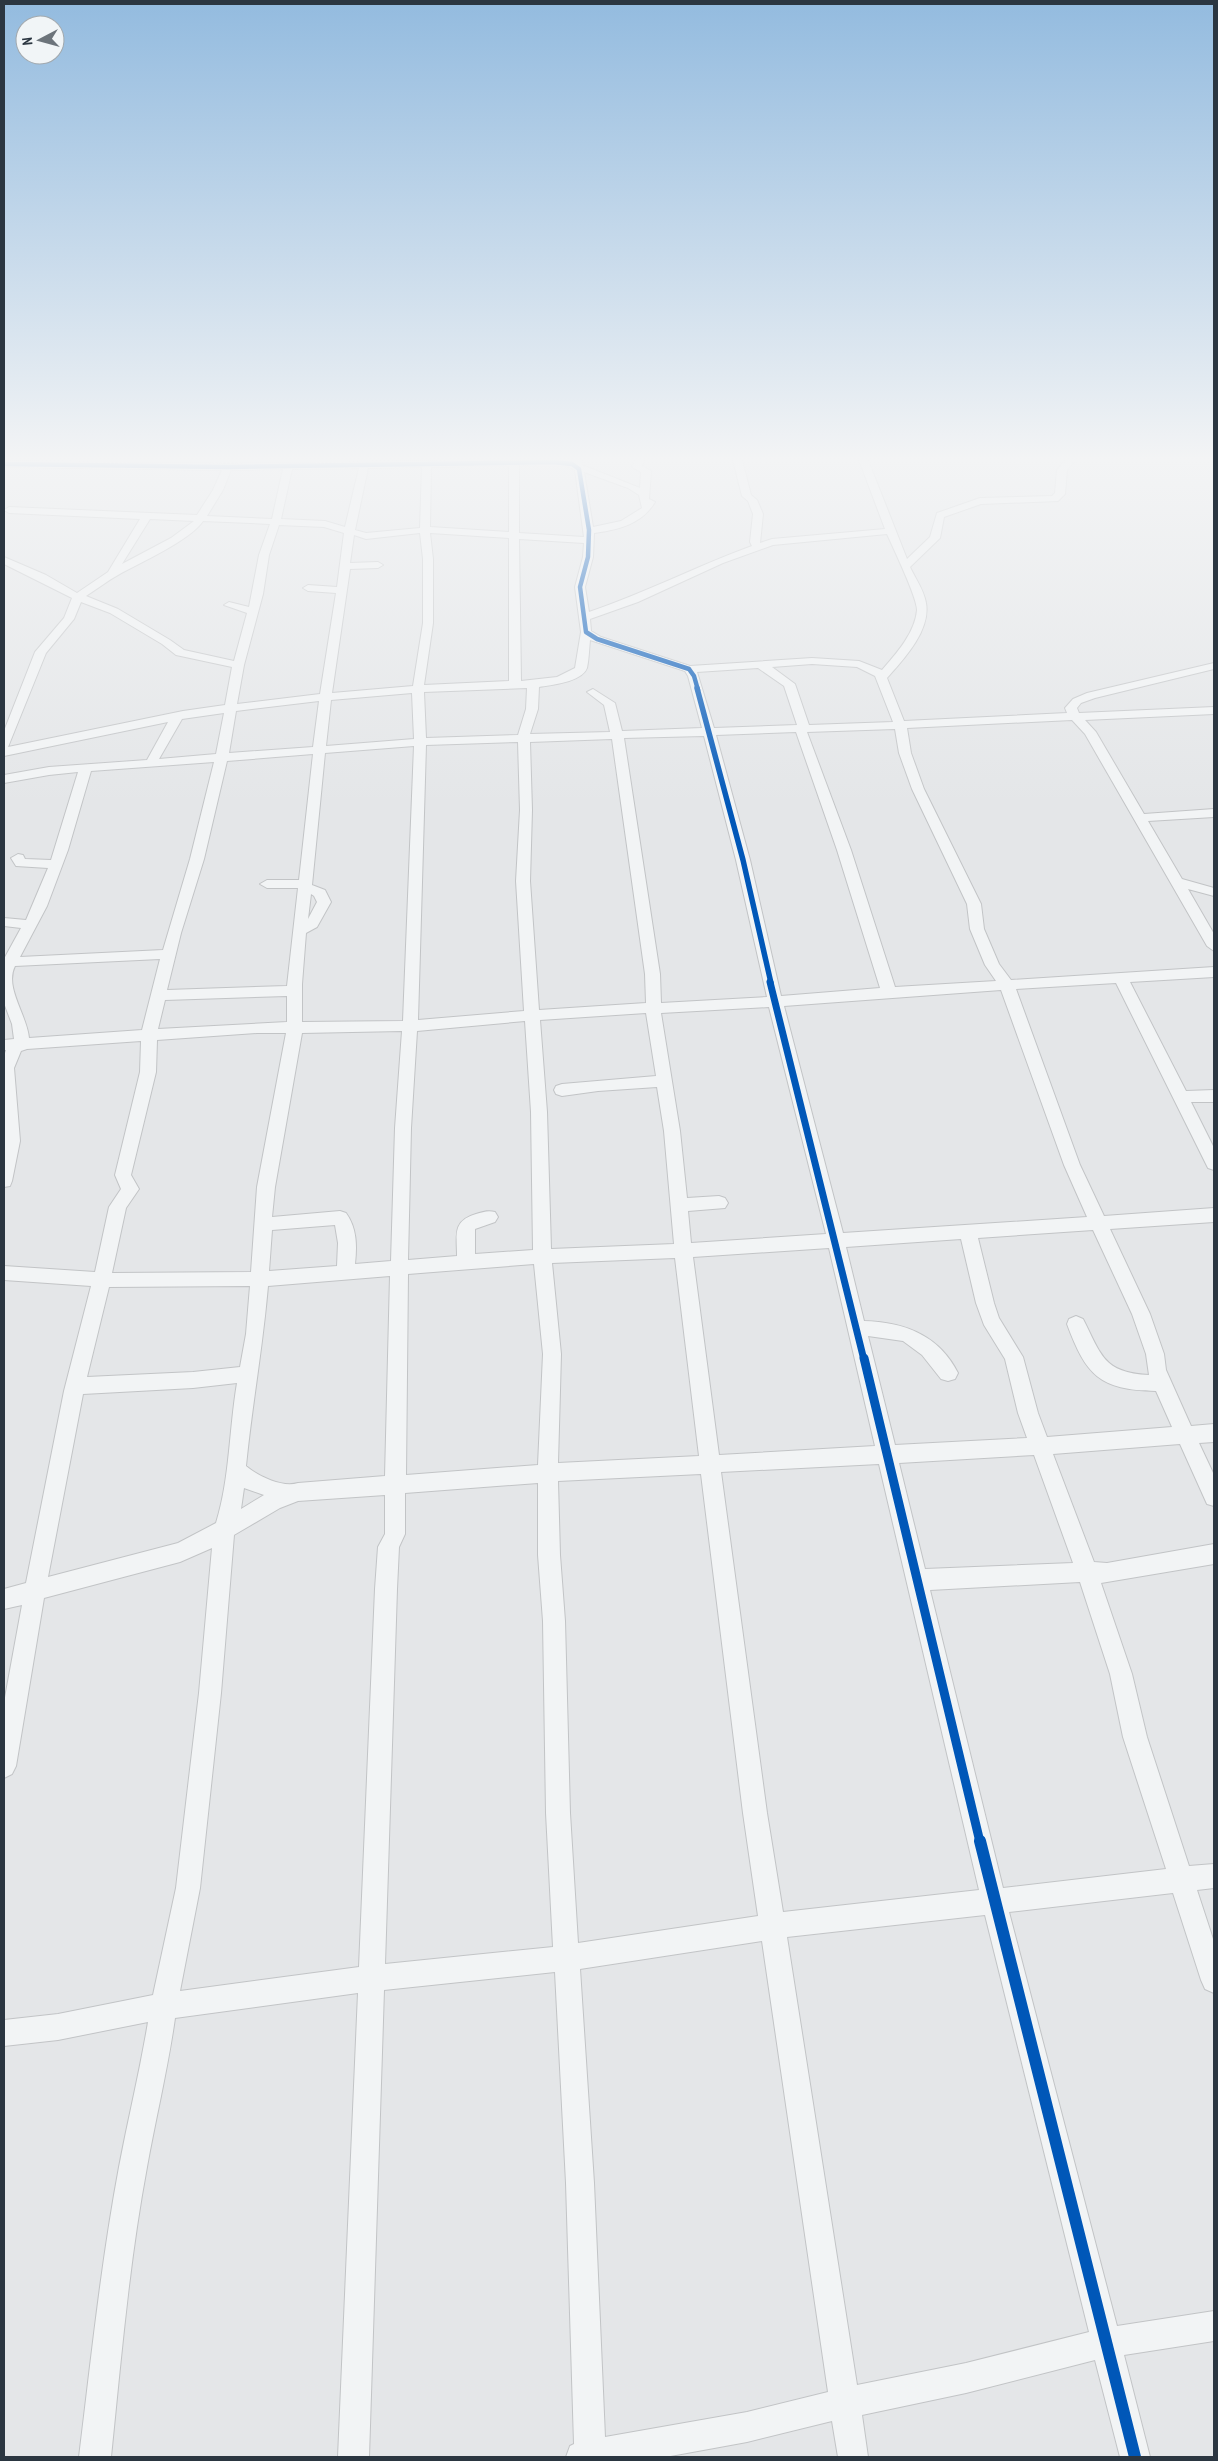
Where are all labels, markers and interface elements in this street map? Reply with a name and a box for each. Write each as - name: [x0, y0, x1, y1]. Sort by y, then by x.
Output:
- north arrow: [15, 15, 65, 65]
- text: N: [18, 37, 36, 46]

